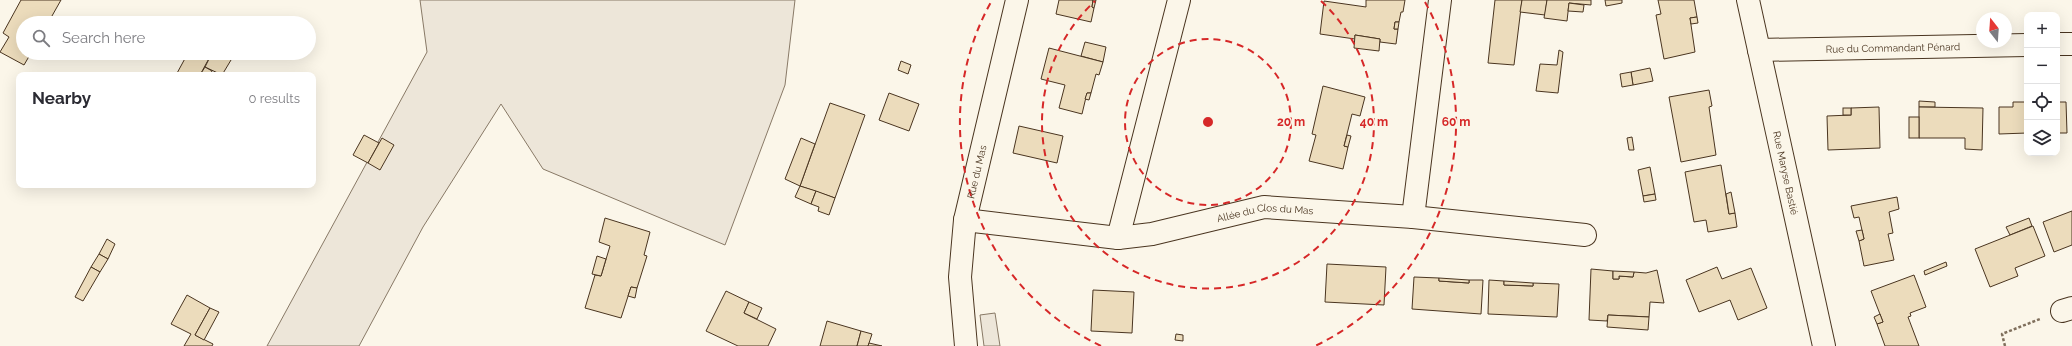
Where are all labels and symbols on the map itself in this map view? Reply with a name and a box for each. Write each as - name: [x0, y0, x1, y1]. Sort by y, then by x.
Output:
- north arrow: [1976, 12, 2012, 48]
- street label: Rue du Commandant Pénard: [1826, 41, 1960, 55]
- centre of rings: [1201, 115, 1215, 129]
- text: 20 m: [1277, 115, 1305, 129]
- text: 40 m: [1360, 115, 1388, 129]
- text: 60 m: [1442, 115, 1470, 129]
- street label: Rue Maryse Bastié: [1771, 130, 1800, 216]
- street label: Rue du Mas: [965, 144, 989, 200]
- street label: Allée du Clos du Mas: [1216, 202, 1314, 224]

